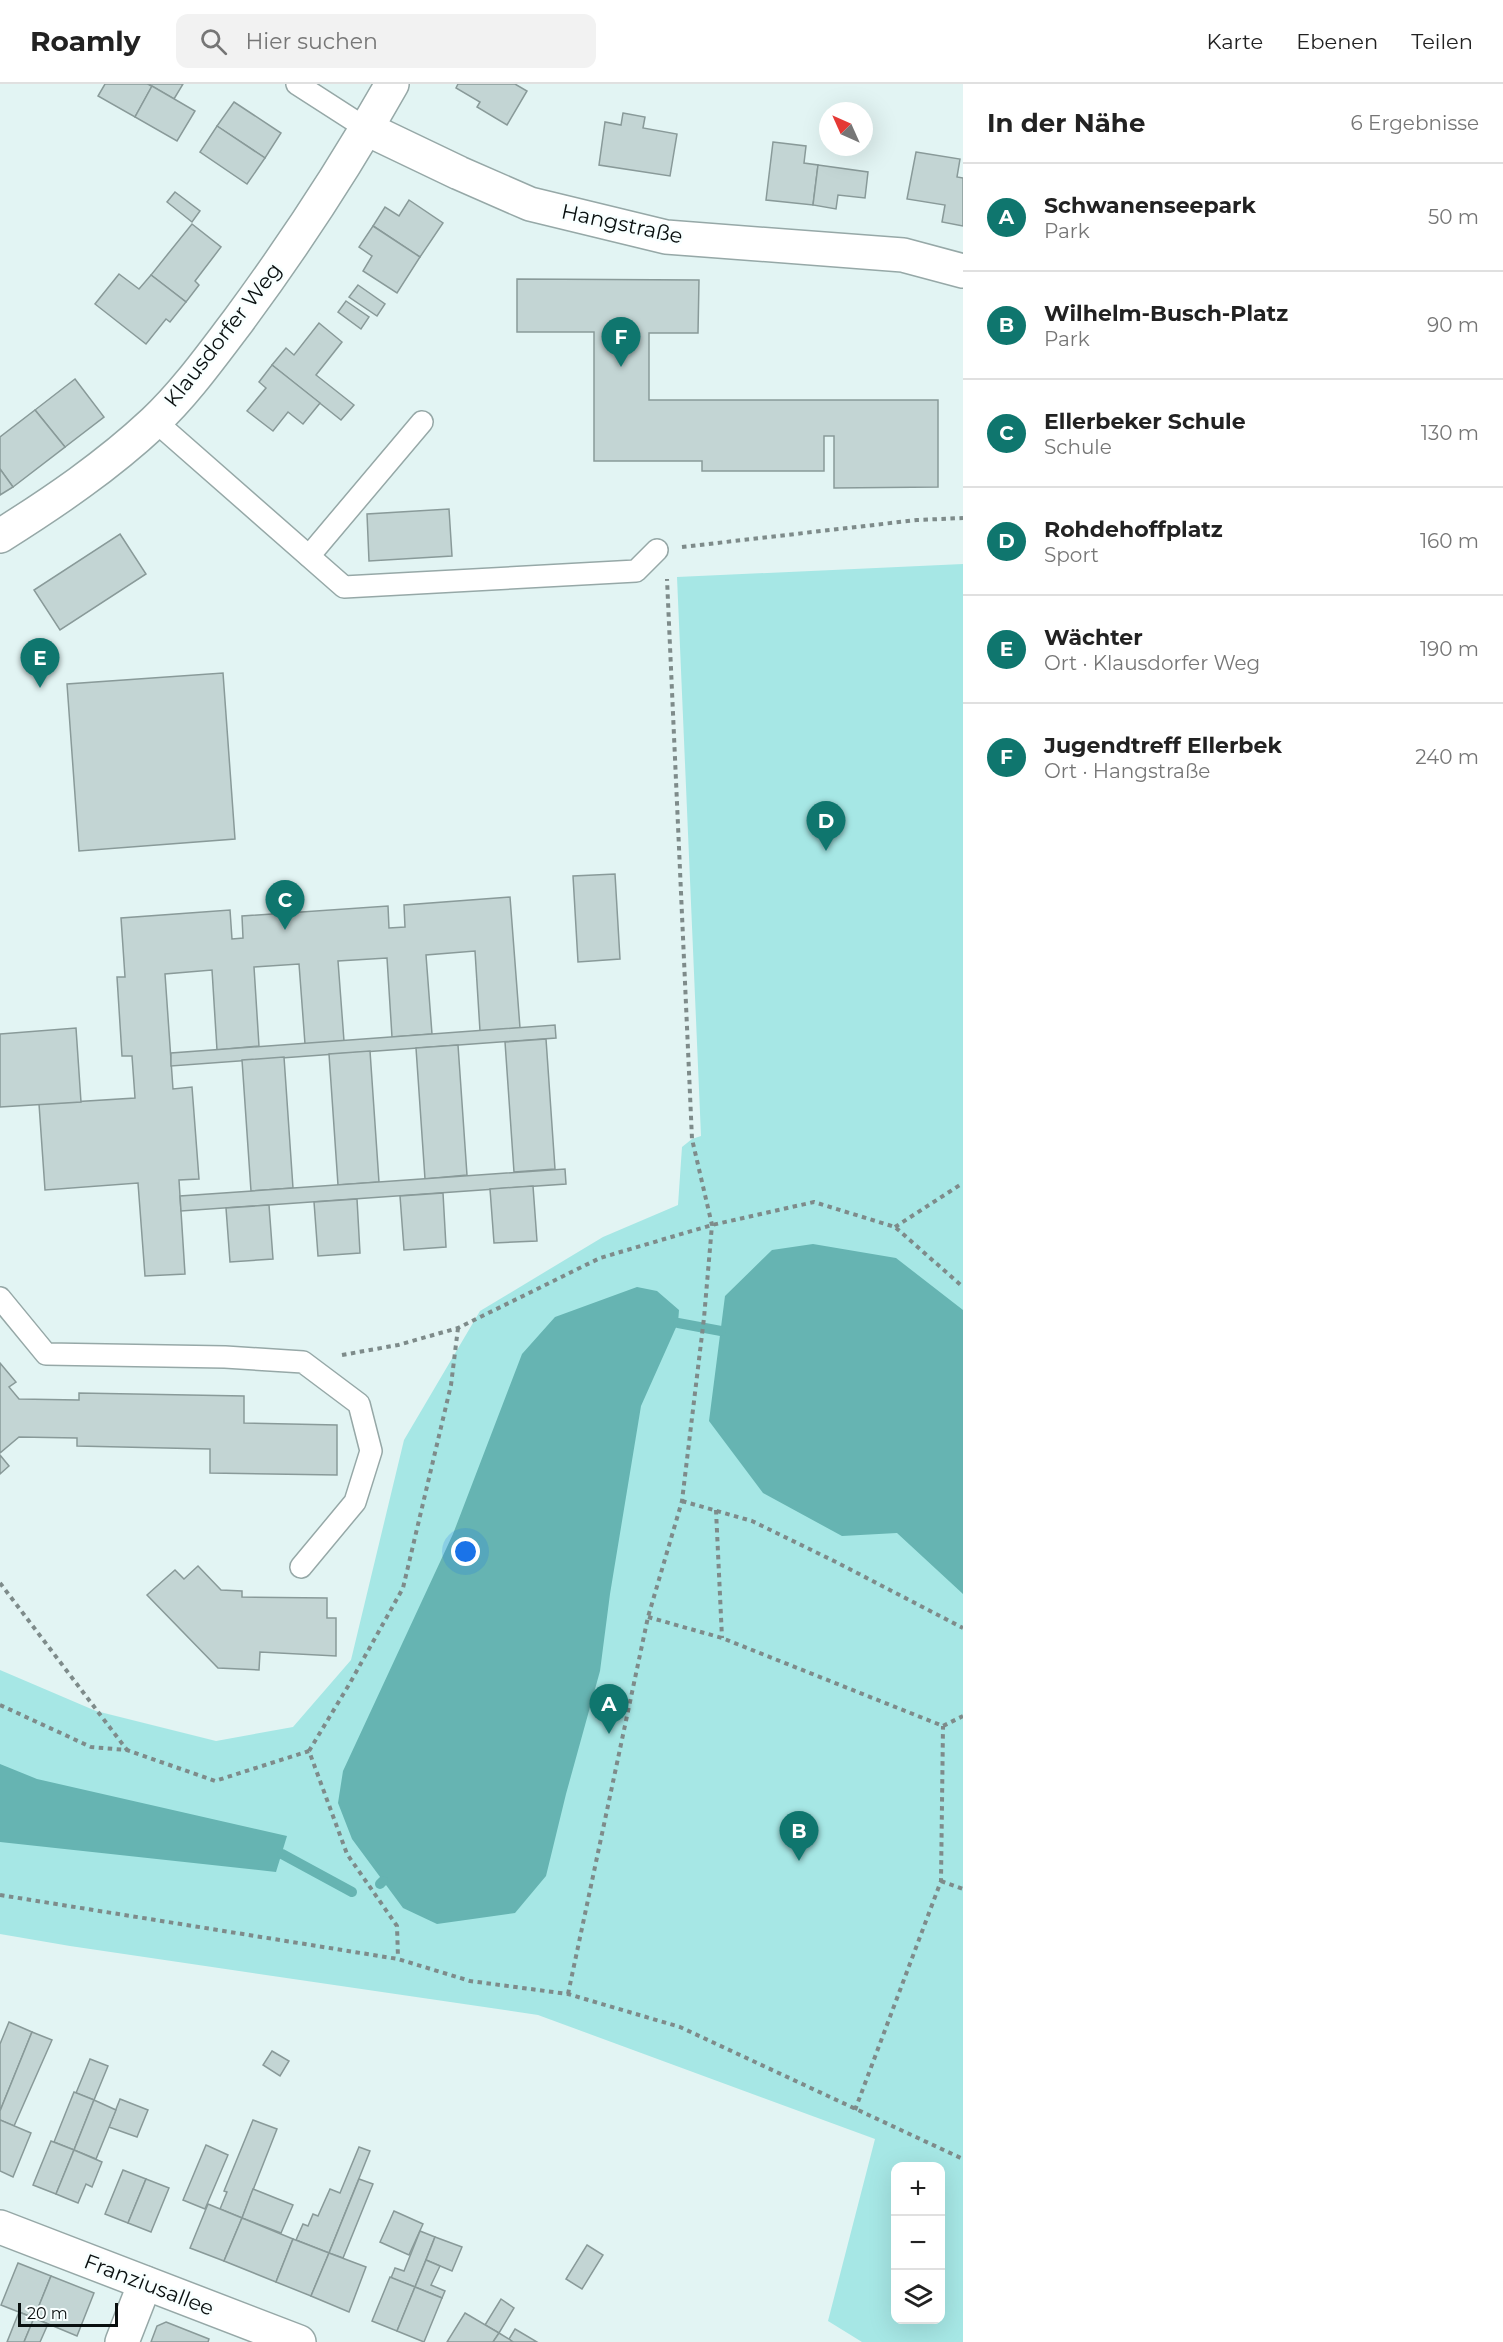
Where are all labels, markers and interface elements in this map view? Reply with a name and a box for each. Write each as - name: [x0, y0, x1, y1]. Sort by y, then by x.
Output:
- search box: [176, 14, 596, 68]
- text: Roamly: [30, 24, 140, 58]
- icon: search: [197, 25, 230, 58]
- text: Hier suchen: [245, 28, 378, 55]
- text: Karte: [1207, 29, 1263, 54]
- text: Ebenen: [1296, 29, 1378, 54]
- text: Teilen: [1411, 29, 1473, 54]
- north arrow: [819, 102, 873, 156]
- text: In der Nähe: [987, 107, 1145, 139]
- text: 6 Ergebnisse: [1351, 111, 1479, 135]
- text: Schwanenseepark: [1044, 192, 1256, 219]
- street label: Hangstraße: [559, 198, 685, 249]
- text: A: [999, 205, 1014, 229]
- text: 50 m: [1428, 205, 1479, 229]
- text: Park: [1044, 219, 1090, 243]
- street label: Klausdorfer Weg: [159, 258, 287, 412]
- text: Wilhelm-Busch-Platz: [1044, 300, 1288, 327]
- text: B: [999, 313, 1014, 337]
- text: 90 m: [1427, 313, 1479, 337]
- pin: F: [602, 318, 640, 367]
- text: Park: [1044, 327, 1090, 351]
- text: Ellerbeker Schule: [1044, 408, 1246, 435]
- text: C: [999, 421, 1014, 445]
- text: 130 m: [1421, 421, 1479, 445]
- text: Schule: [1044, 435, 1112, 459]
- text: Rohdehoffplatz: [1044, 516, 1223, 543]
- text: D: [998, 529, 1015, 553]
- text: 160 m: [1420, 529, 1479, 553]
- text: Sport: [1044, 543, 1099, 567]
- text: Wächter: [1044, 624, 1143, 651]
- text: E: [1000, 637, 1013, 661]
- text: 190 m: [1420, 637, 1479, 661]
- pin: E: [20, 638, 60, 688]
- text: Ort · Klausdorfer Weg: [1044, 651, 1260, 675]
- text: Jugendtreff Ellerbek: [1044, 732, 1282, 759]
- text: F: [1000, 745, 1013, 769]
- text: 240 m: [1415, 745, 1479, 769]
- text: Ort · Hangstraße: [1044, 759, 1210, 783]
- pin: D: [806, 802, 846, 851]
- pin: C: [266, 880, 304, 930]
- your location: [451, 1537, 480, 1566]
- pin: A: [590, 1684, 628, 1734]
- pin: B: [780, 1812, 818, 1861]
- map controls: [891, 2162, 945, 2324]
- button: +: [891, 2162, 945, 2216]
- button: −: [891, 2216, 945, 2270]
- street label: Franziusallee: [81, 2248, 218, 2321]
- button: layers: [891, 2270, 945, 2324]
- scale bar: [18, 2300, 118, 2328]
- text: 20 m: [27, 2304, 68, 2323]

